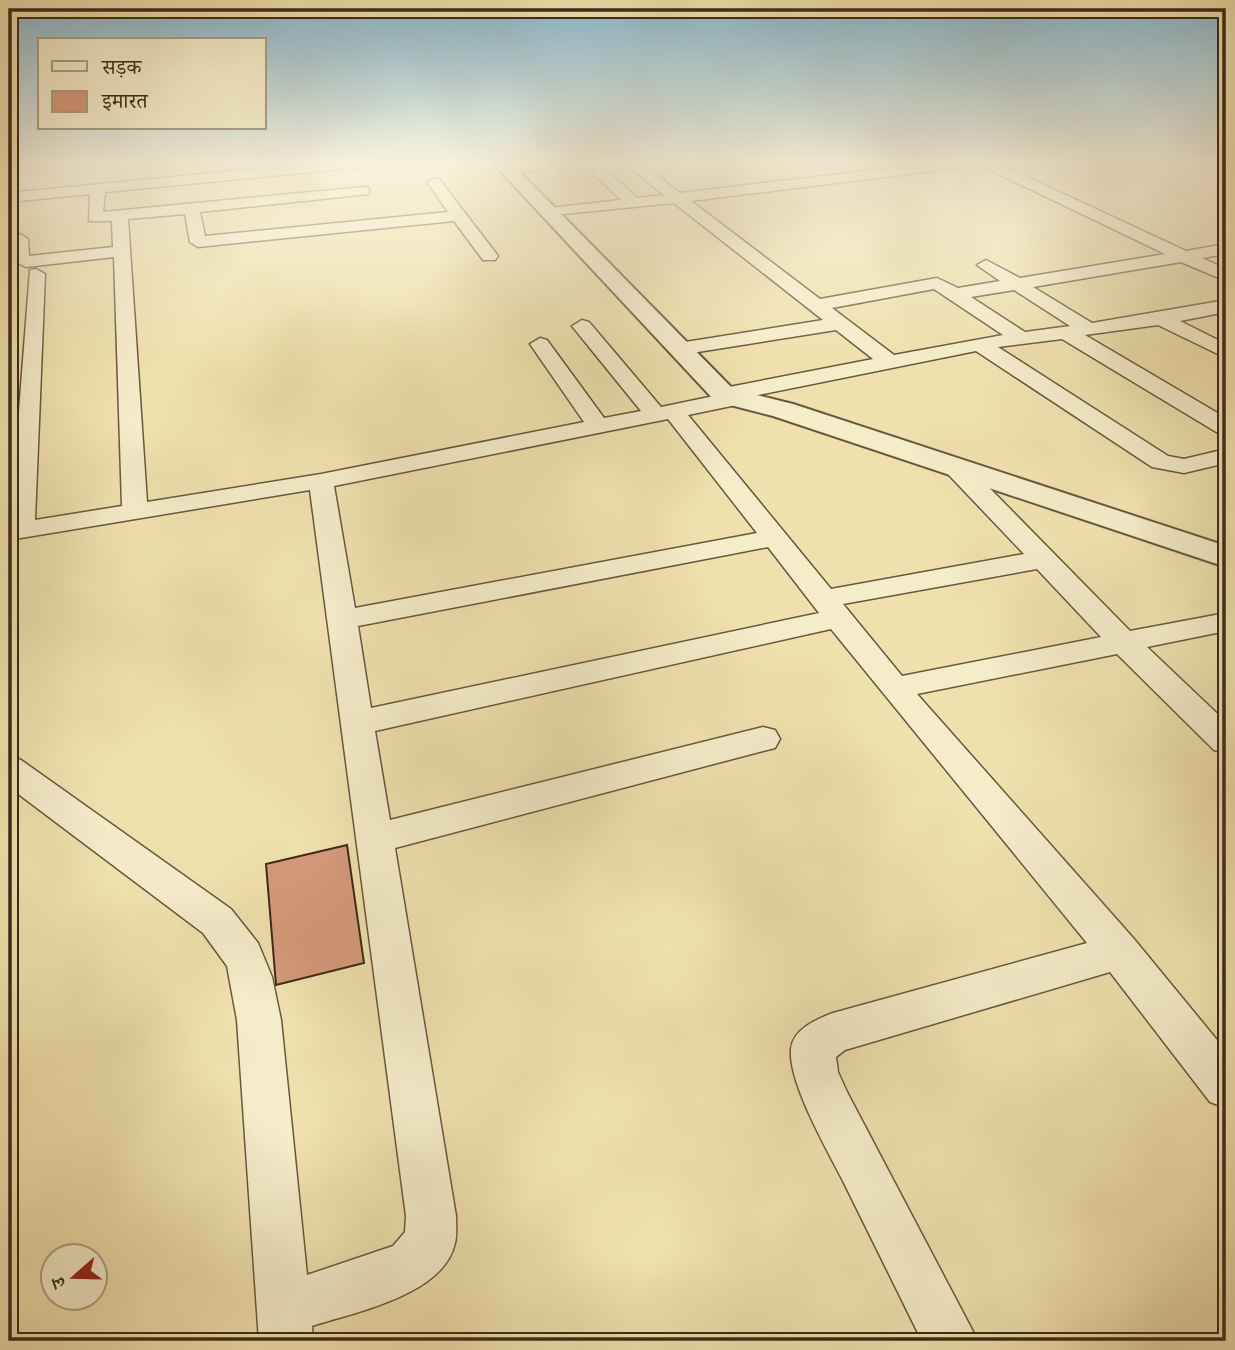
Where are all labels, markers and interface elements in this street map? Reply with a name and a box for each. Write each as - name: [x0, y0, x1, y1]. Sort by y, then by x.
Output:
- legend: [38, 38, 266, 130]
- text: सड़क: [101, 54, 142, 84]
- text: इमारत: [101, 88, 149, 118]
- north arrow: [38, 1242, 108, 1312]
- text: उ: [46, 1272, 75, 1293]

